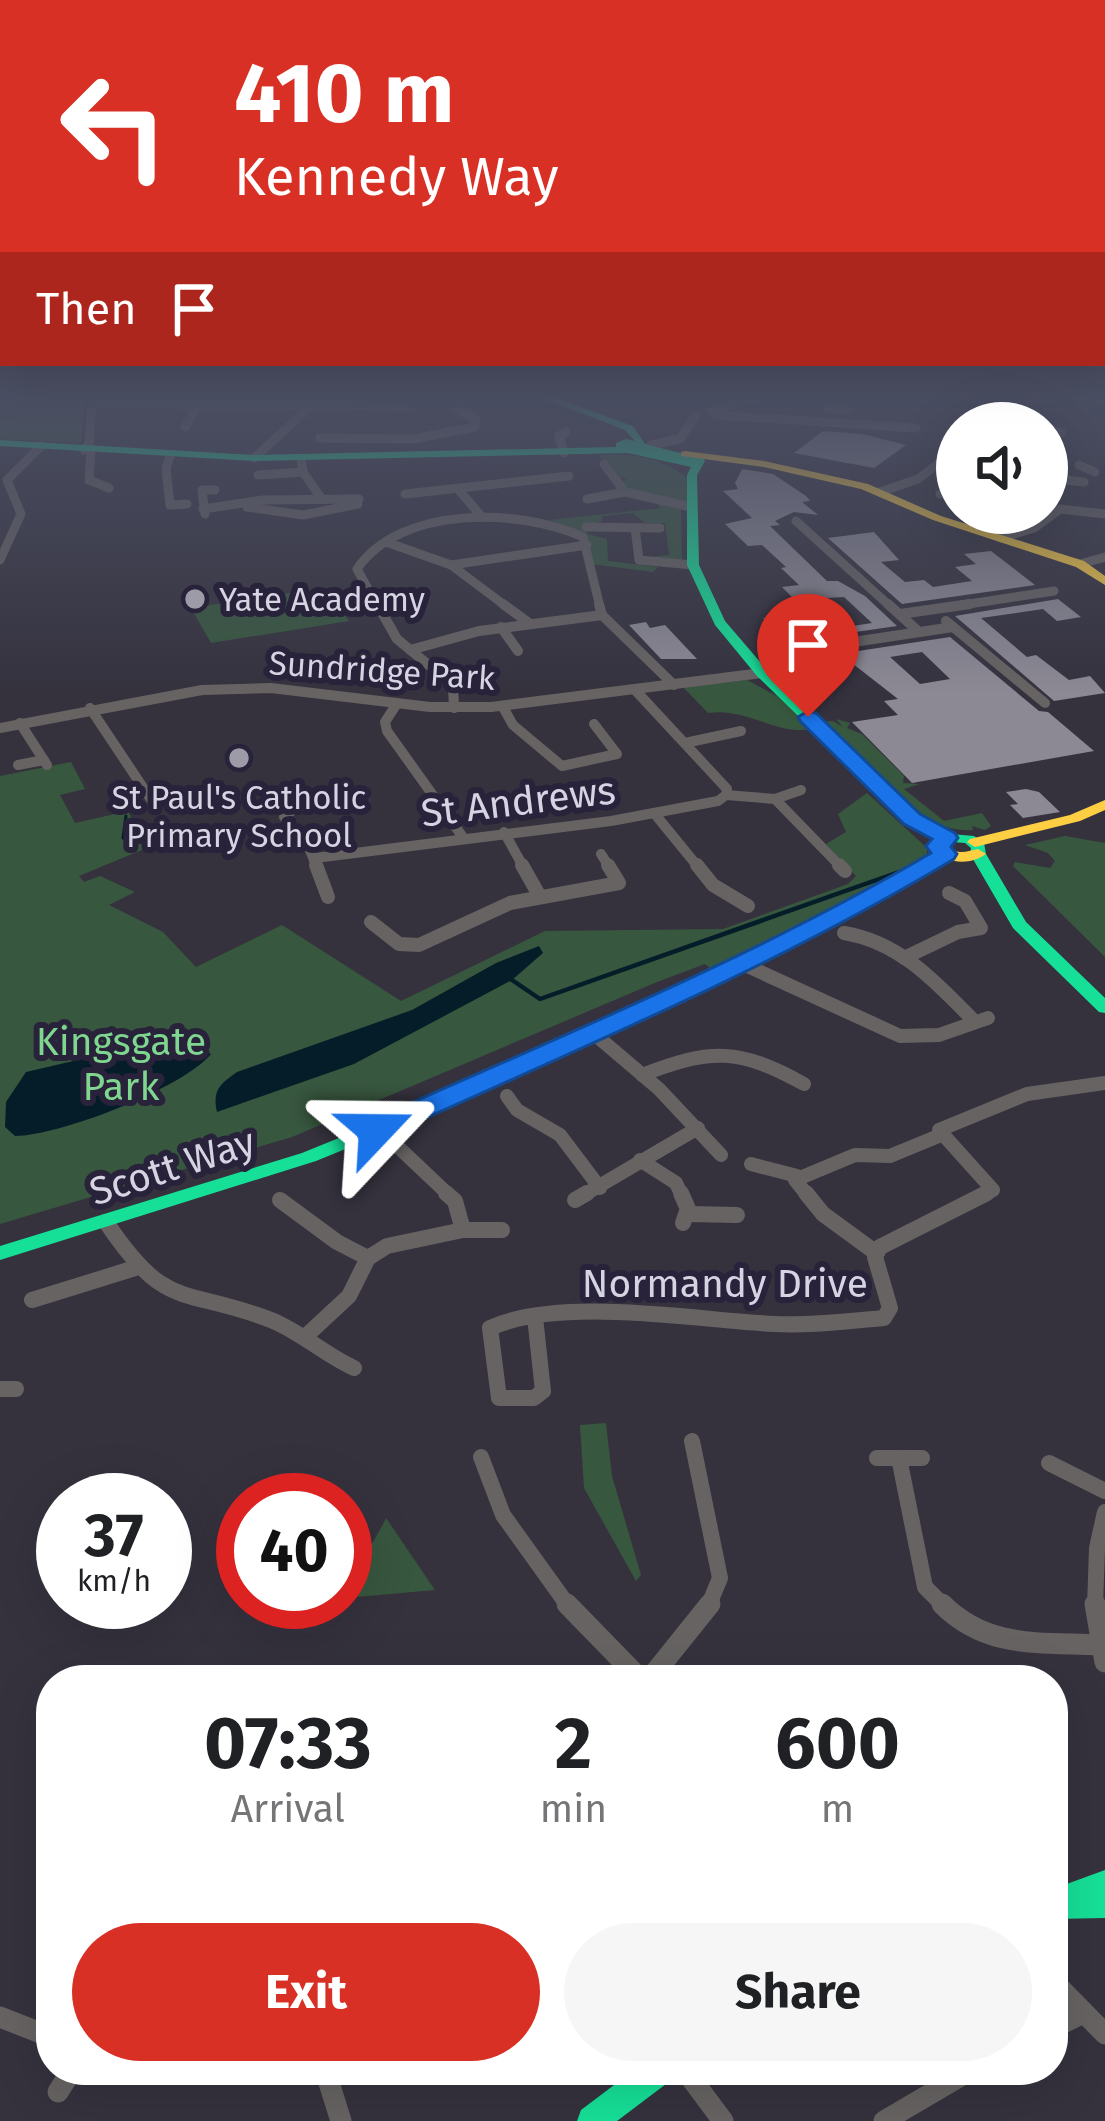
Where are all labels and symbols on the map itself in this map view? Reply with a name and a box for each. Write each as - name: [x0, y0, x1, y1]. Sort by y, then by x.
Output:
- place label: Yate Academy: [219, 580, 425, 620]
- marker: Yate Academy: [182, 586, 208, 612]
- pin: [757, 594, 859, 717]
- street label: Sundridge Park: [268, 643, 496, 699]
- marker: St Paul's Catholic Primary School: [226, 745, 252, 771]
- street label: St Andrews: [418, 767, 618, 837]
- place label: St Paul's Catholic Primary School: [112, 778, 366, 856]
- park label: Kingsgate Park: [36, 1019, 206, 1110]
- position arrow: [313, 1067, 439, 1193]
- street label: Scott Way: [84, 1119, 261, 1215]
- street label: Normandy Drive: [582, 1261, 868, 1307]
- speed limit sign: 40: [216, 1473, 372, 1629]

